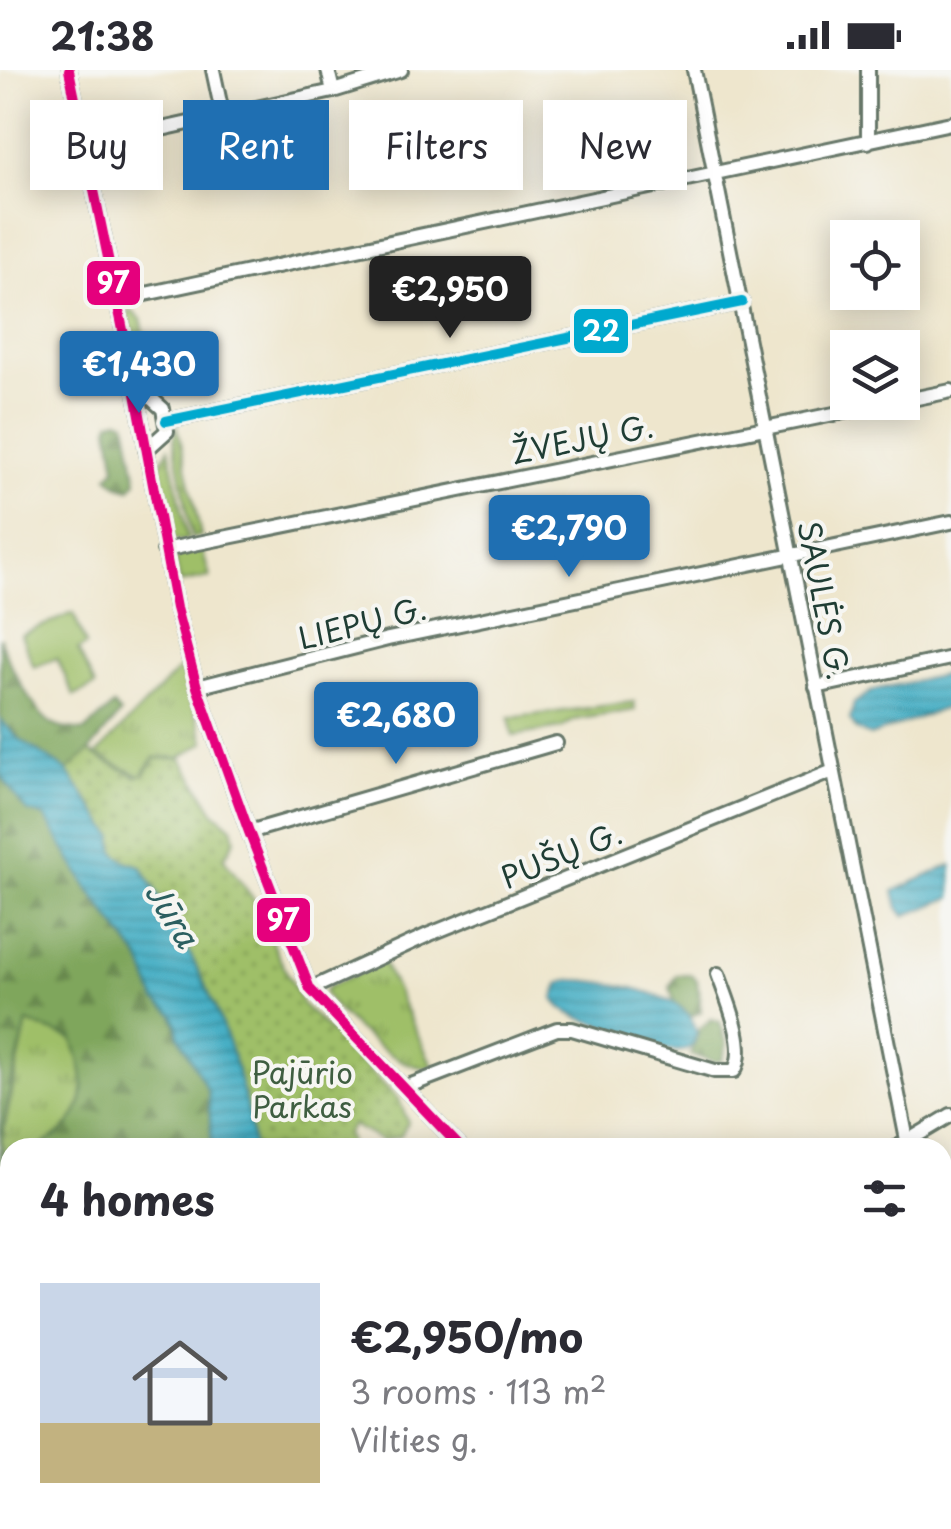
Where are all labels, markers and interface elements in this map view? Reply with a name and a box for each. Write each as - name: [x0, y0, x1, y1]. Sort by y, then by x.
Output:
- text: 21:38: [50, 7, 155, 64]
- chip: Buy: [30, 100, 163, 190]
- chip: Rent: [183, 100, 329, 190]
- chip: Filters: [349, 100, 523, 190]
- chip: New: [543, 100, 687, 190]
- map controls: [830, 220, 920, 420]
- button: locate: [830, 220, 920, 310]
- pin: €2,950: [369, 256, 531, 341]
- line badge: 97: [85, 259, 142, 307]
- text: 97: [97, 260, 130, 303]
- text: €2,950: [391, 264, 509, 312]
- line badge: 22: [572, 307, 630, 355]
- text: 22: [582, 308, 620, 351]
- button: layers: [830, 330, 920, 420]
- pin: €1,430: [58, 331, 220, 416]
- text: €1,430: [82, 339, 196, 387]
- street label: ŽVEJŲ G.: [507, 402, 657, 474]
- pin: €2,790: [488, 495, 650, 580]
- text: €2,790: [511, 503, 627, 551]
- street label: SAULĖS G.: [788, 517, 862, 683]
- street label: LIEPŲ G.: [293, 584, 431, 660]
- pin: €2,680: [315, 682, 477, 767]
- text: €2,680: [336, 690, 456, 738]
- street label: PUŠŲ G.: [494, 809, 628, 899]
- water label: Jūra: [134, 872, 213, 957]
- line badge: 97: [255, 896, 312, 944]
- text: 97: [267, 897, 300, 940]
- park label: Pajūrio Parkas: [251, 1049, 353, 1128]
- text: 4 homes: [40, 1167, 215, 1230]
- icon: filters: [857, 1171, 912, 1226]
- text: €2,950/mo: [350, 1304, 583, 1367]
- icon: home: [120, 1323, 240, 1443]
- text: 3 rooms · 113 m²: [350, 1367, 607, 1415]
- text: Vilties g.: [350, 1415, 478, 1463]

